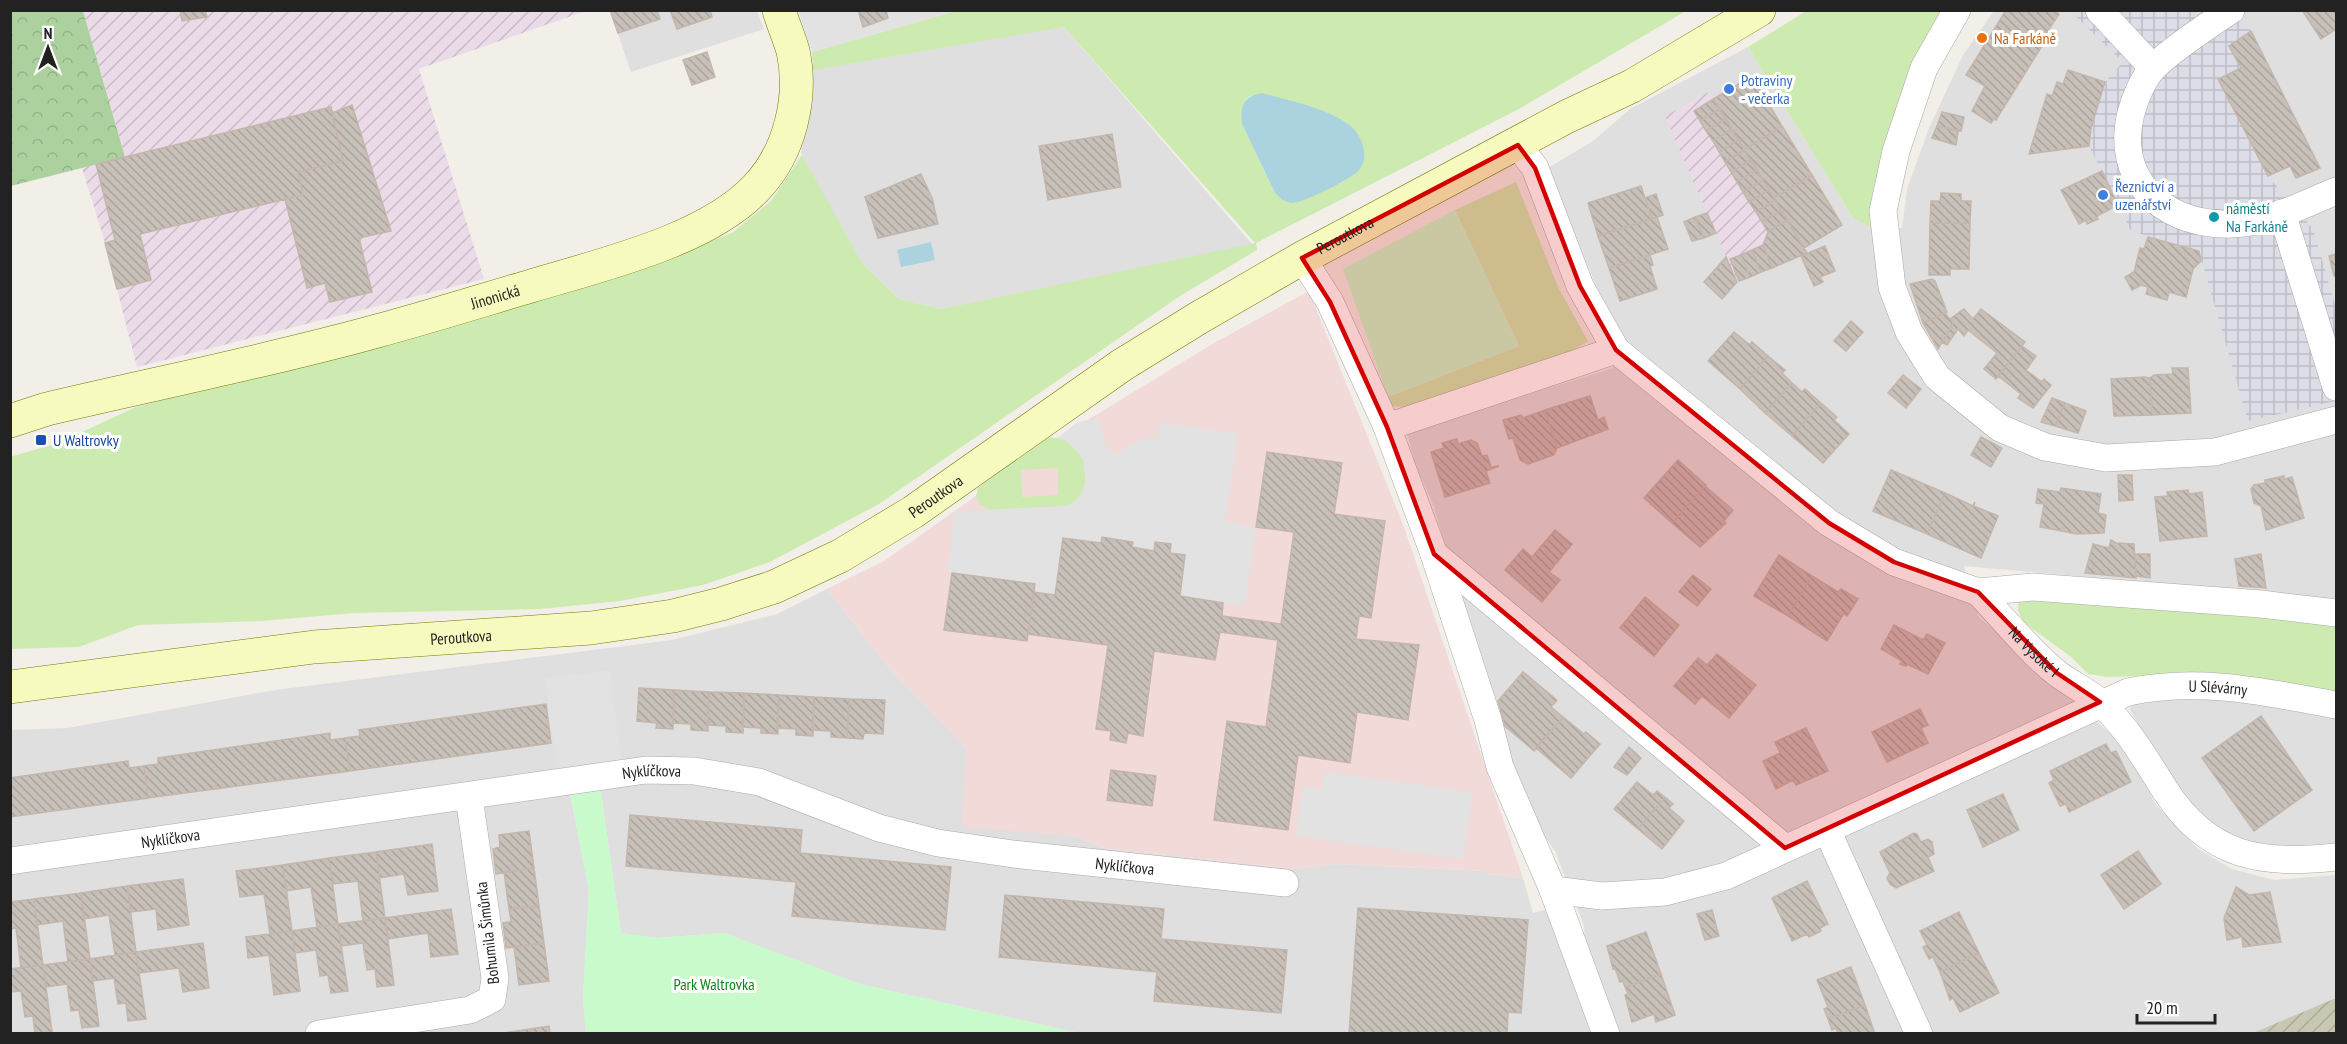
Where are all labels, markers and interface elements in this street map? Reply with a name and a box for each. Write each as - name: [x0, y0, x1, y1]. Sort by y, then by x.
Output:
- north arrow: [18, 18, 78, 78]
- text: N: [44, 23, 52, 43]
- place label: Na Farkáně: [1994, 28, 2056, 48]
- marker: Na Farkáně: [1975, 31, 1989, 45]
- place label: Potraviny - večerka: [1741, 70, 1793, 108]
- marker: Potraviny - večerka: [1722, 82, 1736, 96]
- place label: Řeznictví a uzenářství: [2115, 176, 2174, 214]
- marker: Řeznictví a uzenářství: [2096, 188, 2110, 202]
- place label: náměstí Na Farkáně: [2226, 198, 2288, 236]
- marker: náměstí Na Farkáně: [2207, 210, 2221, 224]
- street label: Peroutkova: [1313, 212, 1377, 258]
- street label: Jinonická: [467, 280, 522, 314]
- place label: U Waltrovky: [53, 430, 119, 450]
- marker: U Waltrovky: [34, 433, 48, 447]
- street label: Peroutkova: [905, 470, 966, 522]
- street label: Na Vysoké I: [2005, 622, 2064, 681]
- street label: Peroutkova: [430, 625, 492, 649]
- street label: U Slévárny: [2189, 676, 2248, 700]
- street label: Nyklíčkova: [621, 760, 681, 783]
- street label: Nyklíčkova: [140, 824, 201, 852]
- street label: Nyklíčkova: [1094, 853, 1155, 879]
- street label: Bohumila Šimůnka: [471, 881, 503, 985]
- park label: Park Waltrovka: [673, 974, 755, 994]
- scale bar: [2137, 987, 2215, 1025]
- text: 20 m: [2146, 996, 2178, 1019]

